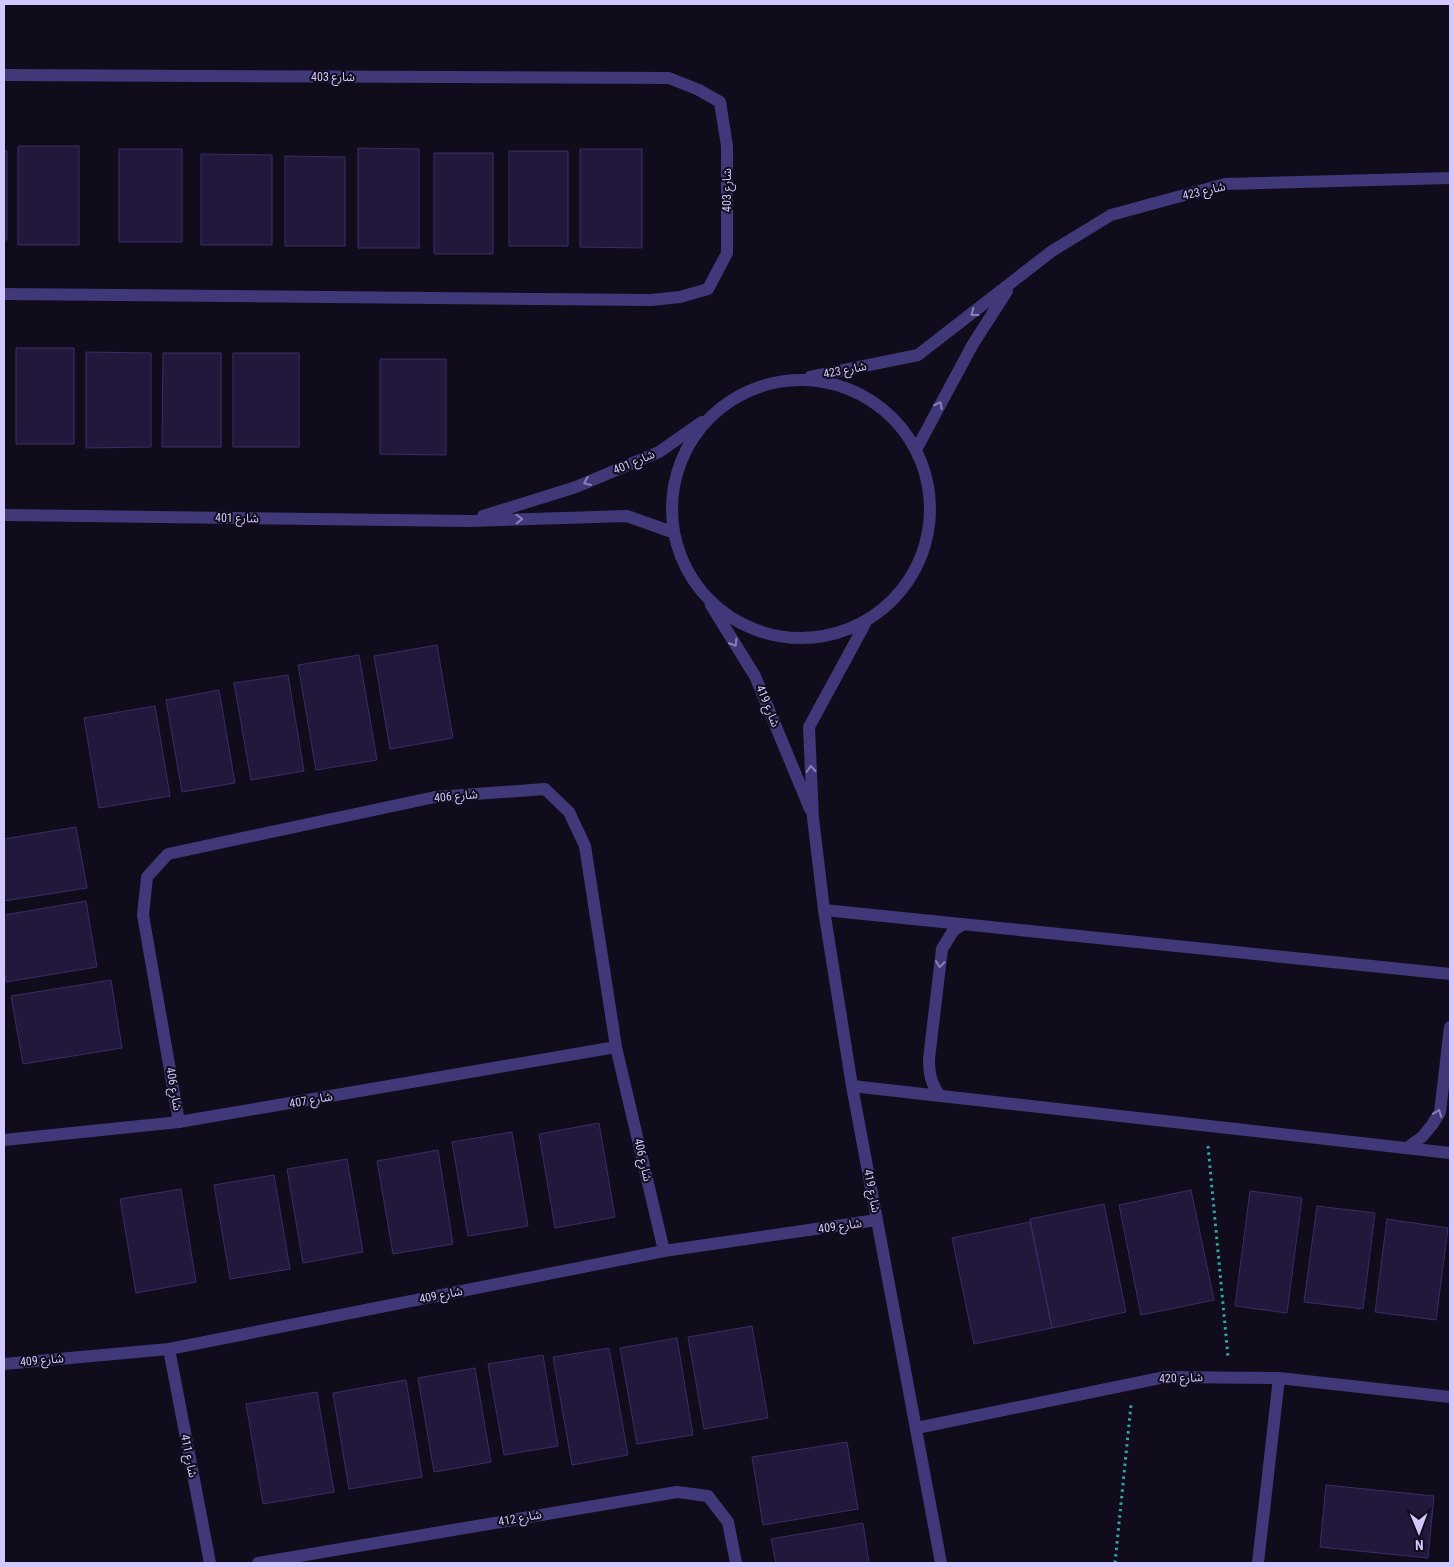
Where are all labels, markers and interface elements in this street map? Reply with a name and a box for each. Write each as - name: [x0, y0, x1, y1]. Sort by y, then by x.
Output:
- street label: شارع 403: [311, 70, 355, 86]
- street label: شارع 403: [720, 168, 736, 212]
- street label: شارع 423: [1181, 179, 1227, 205]
- one-way arrow: [971, 307, 980, 315]
- street label: شارع 423: [822, 359, 868, 383]
- one-way arrow: [933, 401, 943, 410]
- street label: شارع 401: [611, 447, 658, 479]
- one-way arrow: [583, 476, 592, 487]
- street label: شارع 401: [215, 511, 259, 527]
- one-way arrow: [515, 514, 523, 525]
- one-way arrow: [728, 638, 738, 647]
- street label: شارع 419: [751, 683, 783, 730]
- one-way arrow: [805, 765, 816, 773]
- street label: شارع 406: [434, 787, 479, 807]
- one-way arrow: [935, 960, 946, 968]
- street label: شارع 406: [161, 1066, 185, 1112]
- street label: شارع 407: [288, 1089, 334, 1113]
- one-way arrow: [1432, 1109, 1442, 1118]
- street label: شارع 406: [629, 1137, 655, 1183]
- street label: شارع 419: [859, 1168, 883, 1214]
- street label: شارع 409: [817, 1216, 863, 1238]
- street label: شارع 409: [418, 1284, 464, 1308]
- street label: شارع 409: [20, 1351, 65, 1371]
- street label: شارع 420: [1159, 1370, 1203, 1388]
- street label: شارع 411: [176, 1433, 200, 1479]
- street label: شارع 412: [497, 1507, 543, 1531]
- north arrow: [1394, 1507, 1444, 1557]
- text: N: [1415, 1537, 1424, 1553]

